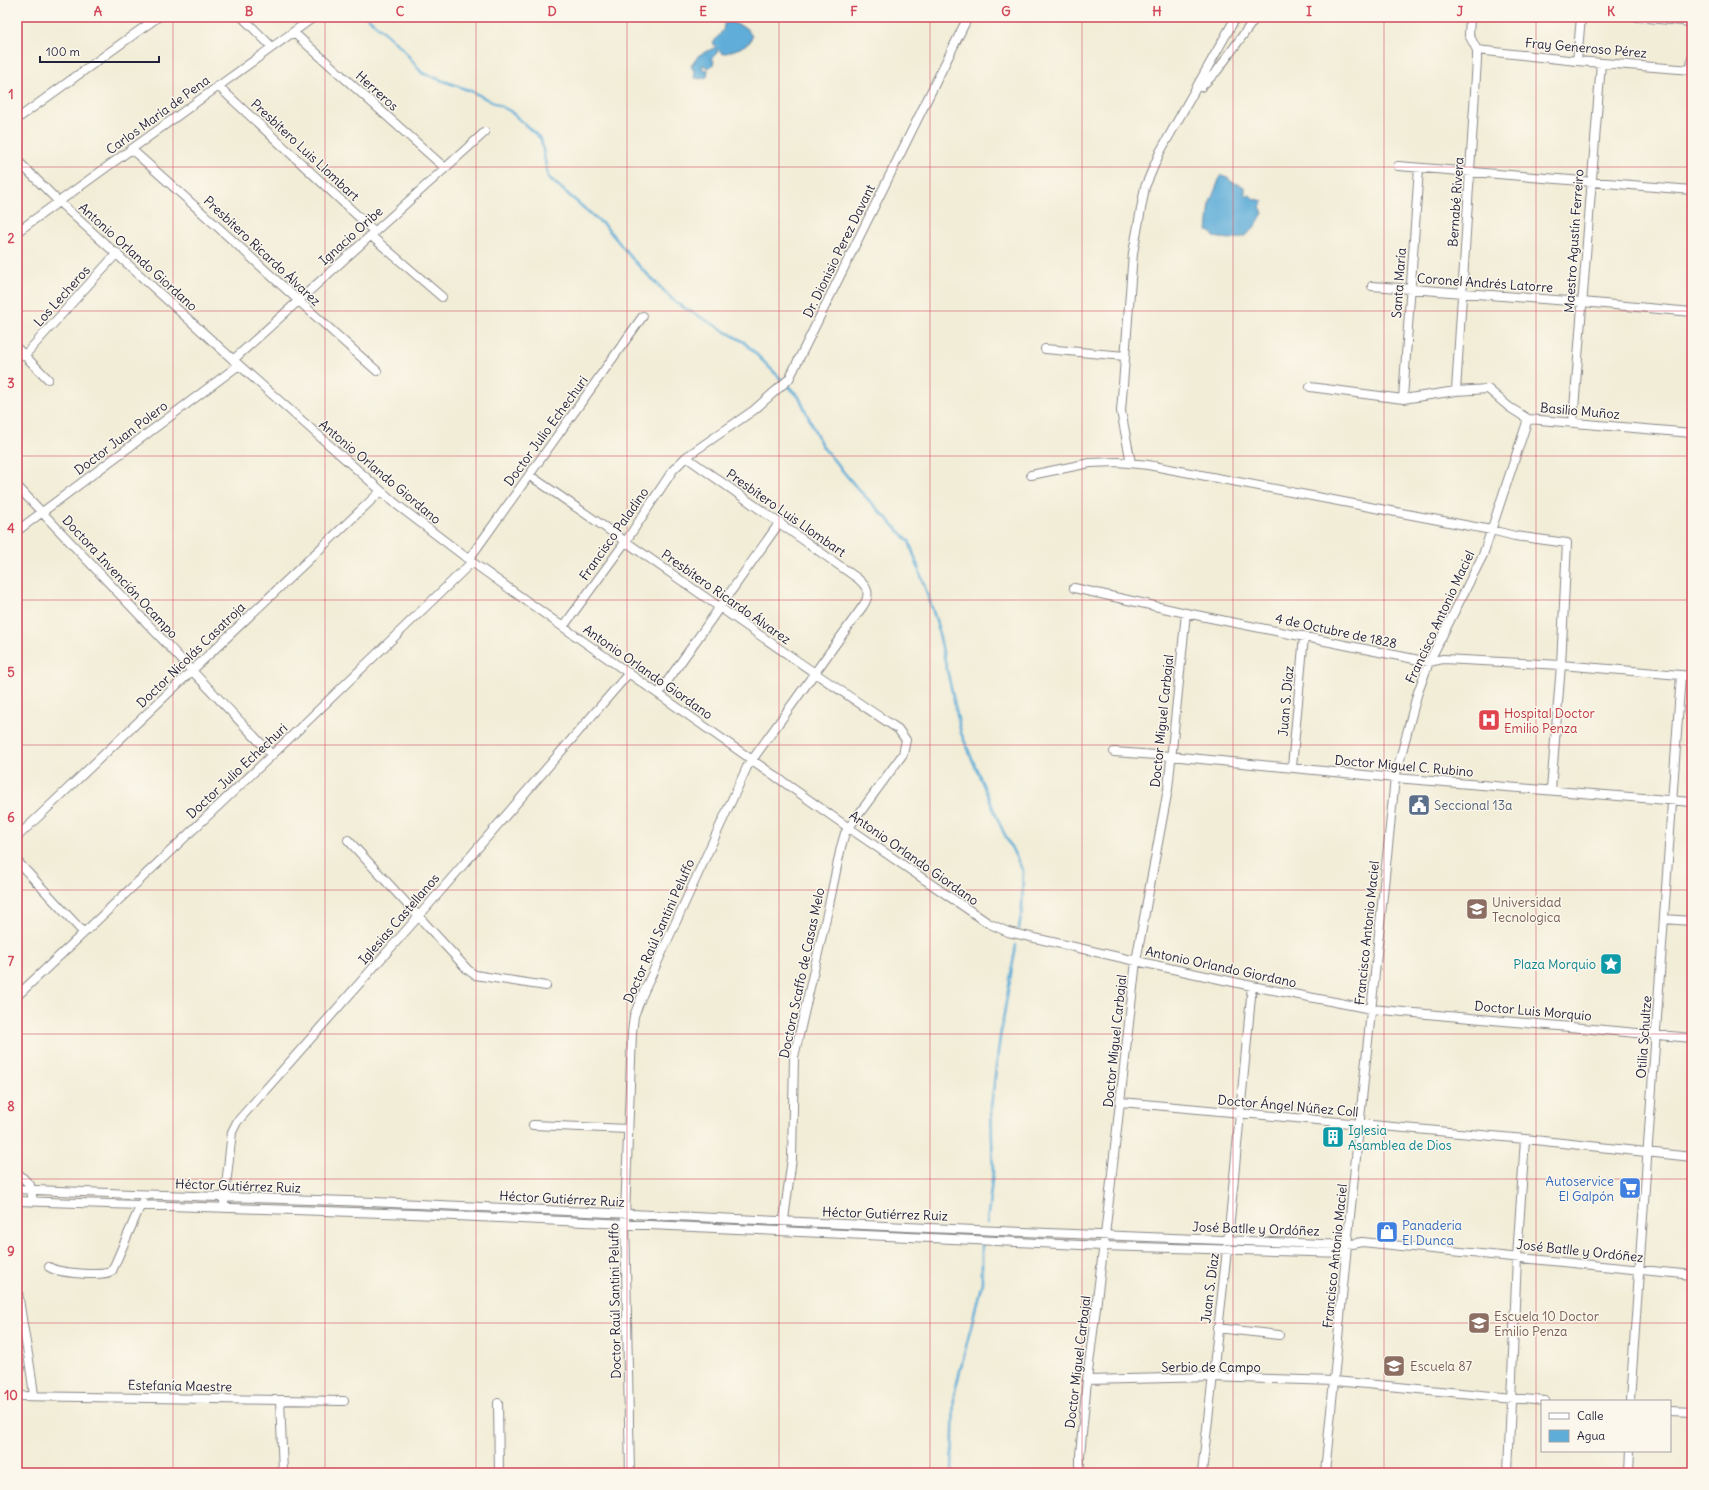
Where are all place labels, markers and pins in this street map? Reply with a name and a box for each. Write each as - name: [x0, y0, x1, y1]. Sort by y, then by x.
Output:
- place label: Hospital Doctor Emilio Penza: [1504, 705, 1596, 737]
- hospital icon: Hospital Doctor Emilio Penza: [1476, 707, 1502, 733]
- public building icon: Seccional 13a: [1406, 792, 1432, 818]
- place label: Seccional 13a: [1434, 797, 1513, 814]
- place label: Universidad Tecnologica: [1492, 894, 1562, 926]
- school or university icon: Universidad Tecnologica: [1464, 896, 1490, 922]
- place icon: Plaza Morquio: [1598, 951, 1624, 977]
- place label: Plaza Morquio: [1513, 956, 1596, 973]
- place label: Iglesia Asamblea de Dios: [1348, 1122, 1452, 1154]
- building icon: Iglesia Asamblea de Dios: [1320, 1124, 1346, 1150]
- place label: Autoservice El Galpón: [1546, 1173, 1614, 1205]
- supermarket icon: Autoservice El Galpón: [1617, 1175, 1643, 1201]
- place label: Panaderia El Dunca: [1402, 1217, 1462, 1249]
- shop icon: Panaderia El Dunca: [1374, 1219, 1400, 1245]
- place label: Escuela 10 Doctor Emilio Penza: [1494, 1308, 1600, 1340]
- school or university icon: Escuela 10 Doctor Emilio Penza: [1466, 1310, 1492, 1336]
- school or university icon: Escuela 87: [1381, 1353, 1407, 1379]
- place label: Escuela 87: [1410, 1358, 1473, 1375]

